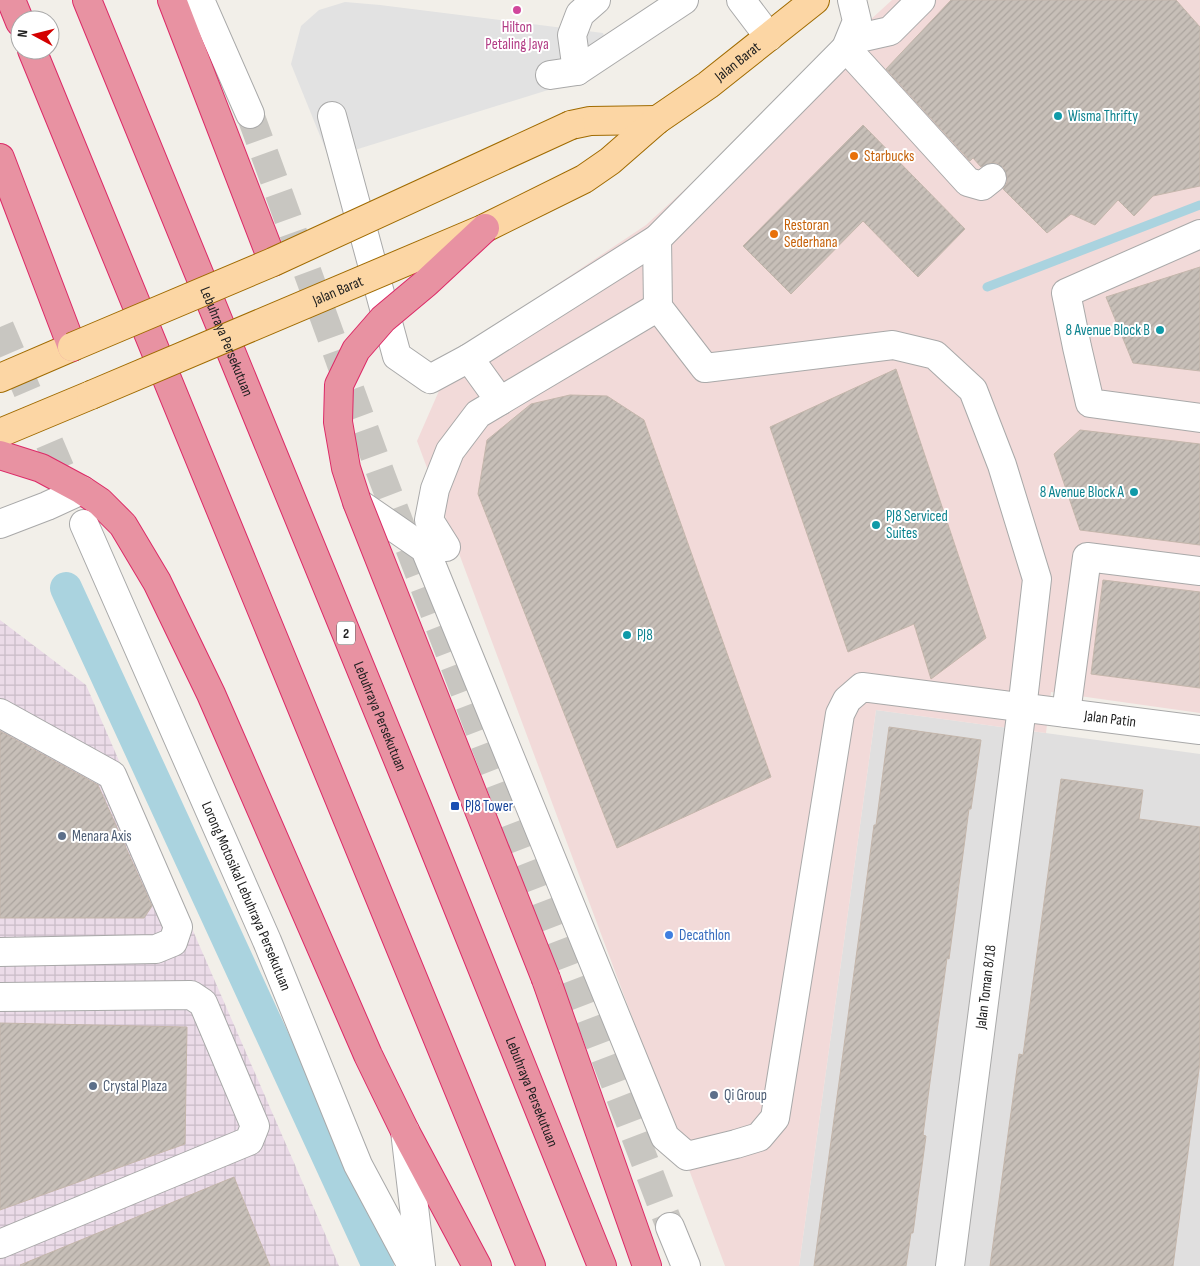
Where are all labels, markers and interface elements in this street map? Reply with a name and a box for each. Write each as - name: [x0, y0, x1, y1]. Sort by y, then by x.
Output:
- marker: Hilton Petaling Jaya: [511, 4, 523, 16]
- north arrow: [10, 10, 60, 60]
- place label: Hilton Petaling Jaya: [485, 18, 549, 54]
- text: N: [14, 29, 31, 38]
- street label: Jalan Barat: [710, 37, 765, 86]
- place label: Wisma Thrifty: [1068, 107, 1138, 126]
- marker: Wisma Thrifty: [1052, 110, 1064, 122]
- place label: Starbucks: [864, 147, 914, 166]
- marker: Starbucks: [848, 150, 860, 162]
- place label: Restoran Sederhana: [784, 216, 838, 252]
- marker: Restoran Sederhana: [768, 228, 780, 240]
- street label: Jalan Barat: [309, 271, 366, 310]
- street label: Lebuhraya Persekutuan: [196, 284, 258, 399]
- place label: 8 Avenue Block B: [1066, 321, 1150, 340]
- marker: 8 Avenue Block B: [1154, 324, 1166, 336]
- place label: 8 Avenue Block A: [1040, 483, 1125, 502]
- marker: 8 Avenue Block A: [1128, 486, 1140, 498]
- place label: PJ8 Serviced Suites: [886, 507, 948, 543]
- marker: PJ8 Serviced Suites: [870, 519, 882, 531]
- road number: 2: [337, 622, 355, 644]
- place label: PJ8: [637, 626, 653, 645]
- marker: PJ8: [621, 629, 633, 641]
- street label: Lebuhraya Persekutuan: [349, 659, 411, 774]
- street label: Jalan Patin: [1082, 706, 1137, 731]
- place label: PJ8 Tower: [465, 797, 514, 816]
- street label: Lorong Motosikal Lebuhraya Persekutuan: [197, 798, 296, 993]
- marker: PJ8 Tower: [449, 800, 461, 812]
- place label: Menara Axis: [72, 827, 132, 846]
- marker: Menara Axis: [56, 830, 68, 842]
- place label: Decathlon: [679, 926, 730, 945]
- marker: Decathlon: [663, 929, 675, 941]
- street label: Jalan Toman 8/18: [971, 944, 1001, 1031]
- street label: Lebuhraya Persekutuan: [501, 1034, 563, 1150]
- place label: Crystal Plaza: [103, 1077, 168, 1096]
- marker: Crystal Plaza: [87, 1080, 99, 1092]
- place label: Qi Group: [724, 1086, 767, 1105]
- marker: Qi Group: [708, 1089, 720, 1101]

